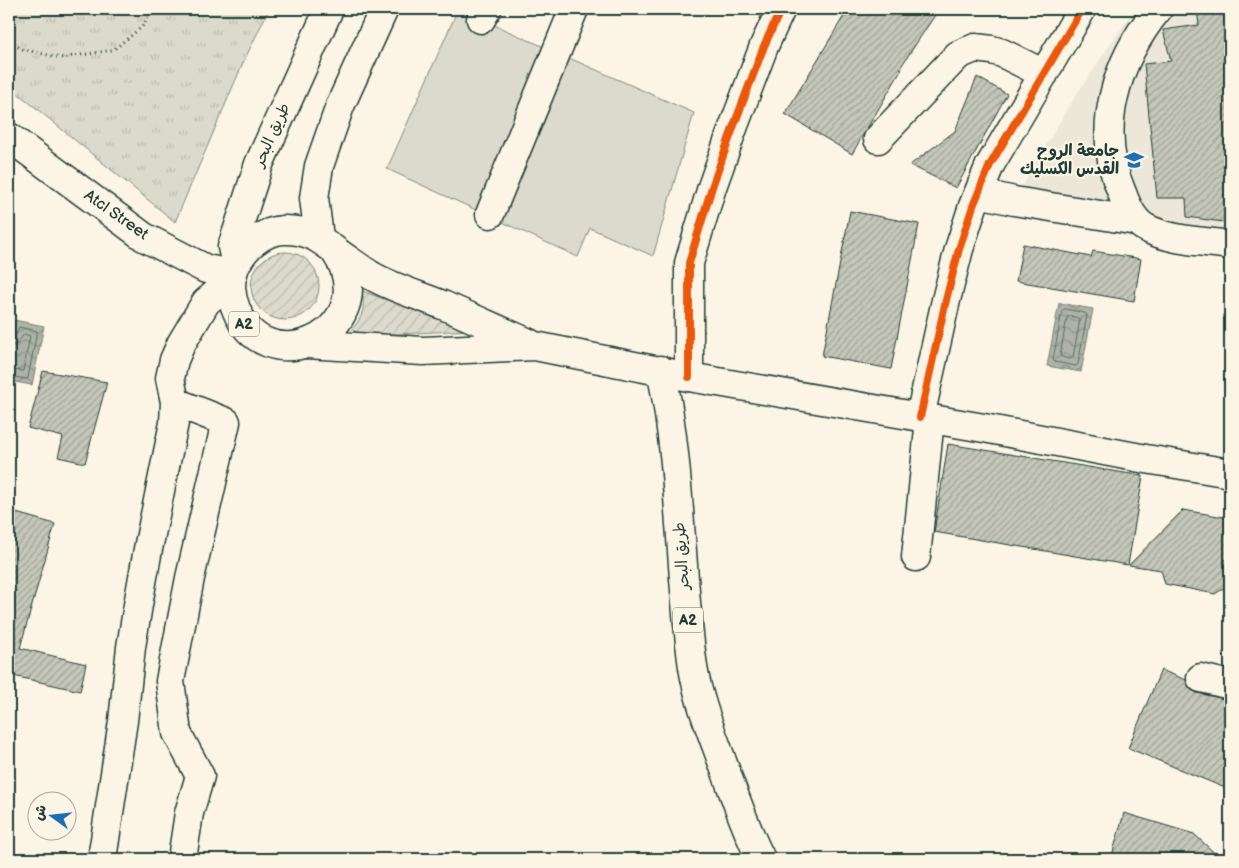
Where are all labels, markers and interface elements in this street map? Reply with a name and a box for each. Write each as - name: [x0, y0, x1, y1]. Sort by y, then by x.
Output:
- street label: طريق البحر: [249, 100, 294, 172]
- place label: جامعة الروح القدس الكسليك: [1020, 142, 1119, 179]
- school or university icon: جامعة الروح القدس الكسليك: [1123, 149, 1145, 171]
- street label: Atcl Street: [80, 186, 152, 244]
- road number: A2: [229, 312, 259, 336]
- street label: طريق البحر: [670, 522, 694, 592]
- road number: A2: [673, 608, 703, 632]
- north arrow: [28, 790, 78, 840]
- text: ش: [30, 803, 50, 822]

